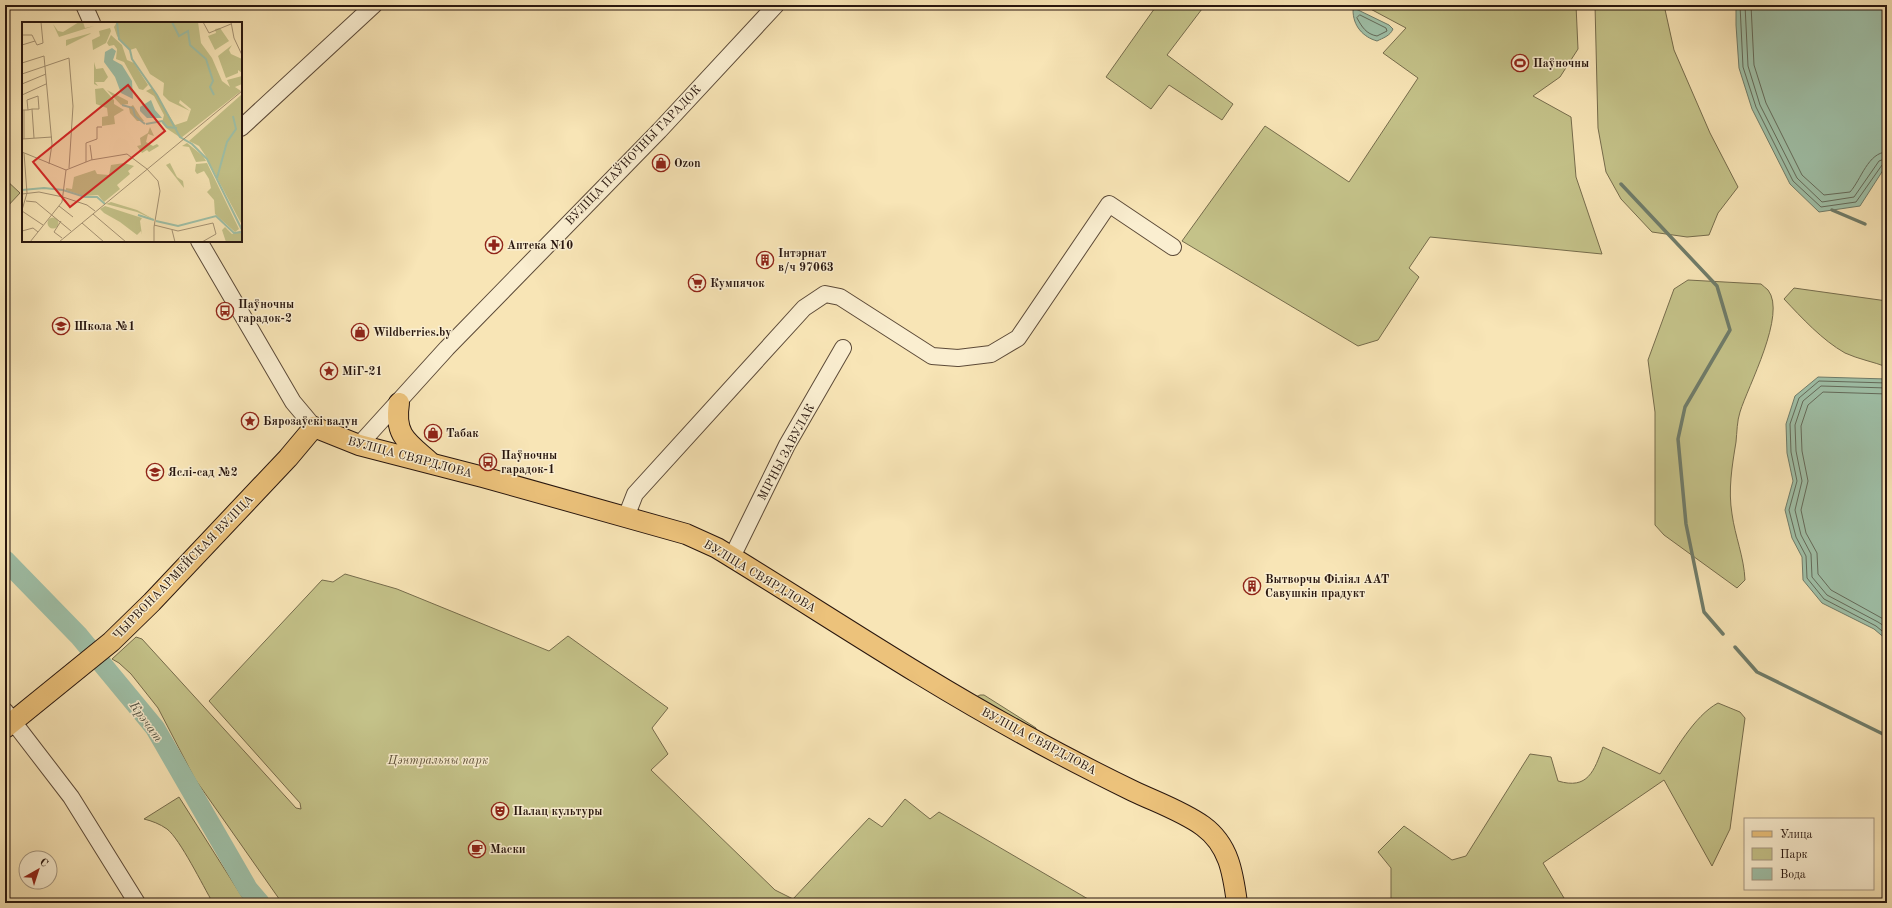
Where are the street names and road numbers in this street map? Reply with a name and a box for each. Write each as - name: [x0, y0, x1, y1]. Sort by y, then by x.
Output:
- street label: ВУЛІЦА ПАЎНОЧНЫ ГАРАДОК: [562, 81, 704, 228]
- street label: МІРНЫ ЗАВУЛАК: [756, 402, 817, 503]
- street label: ВУЛІЦА СВЯРДЛОВА: [346, 436, 473, 480]
- street label: ЧЫРВОНААРМЕЙСКАЯ ВУЛІЦА: [109, 491, 256, 642]
- street label: ВУЛІЦА СВЯРДЛОВА: [701, 539, 818, 615]
- street label: ВУЛІЦА СВЯРДЛОВА: [979, 706, 1098, 777]

